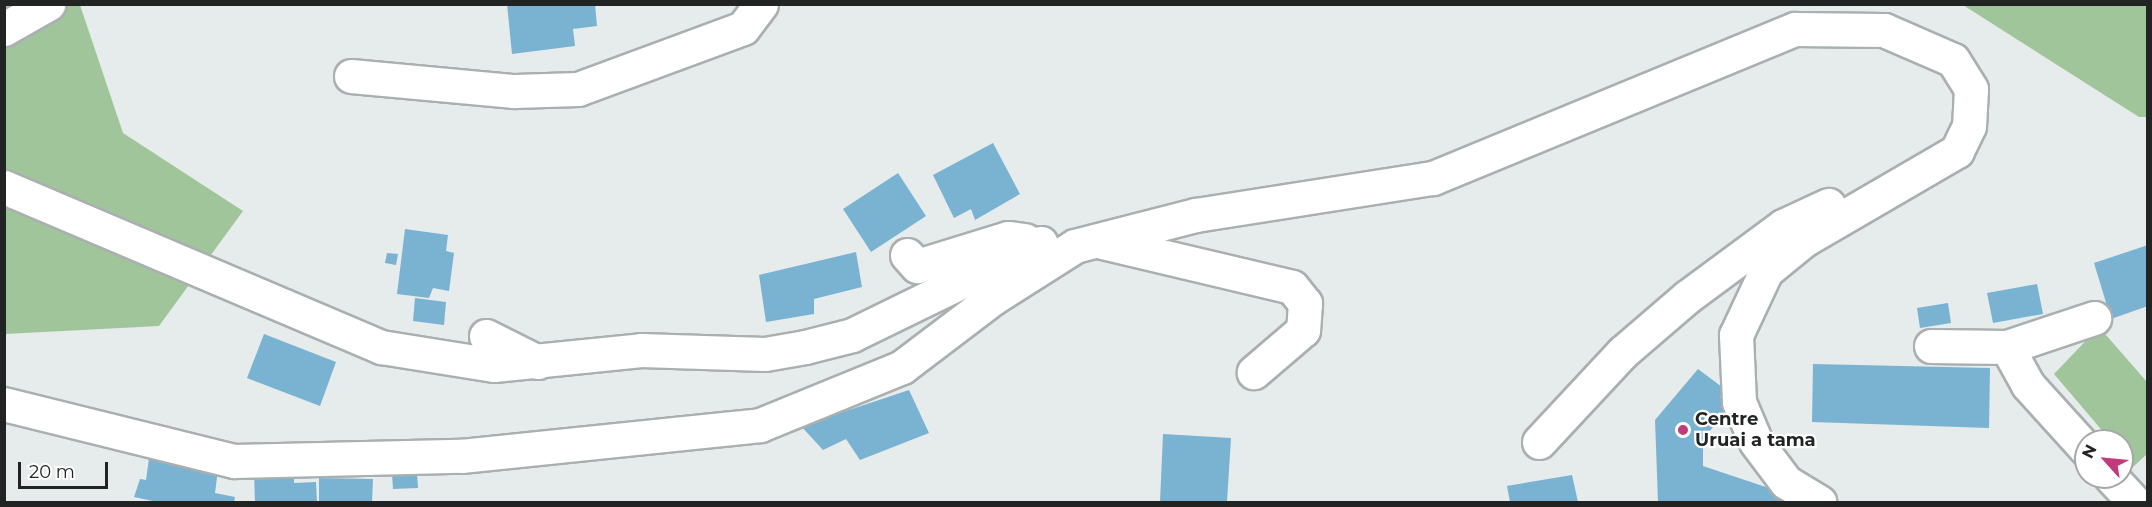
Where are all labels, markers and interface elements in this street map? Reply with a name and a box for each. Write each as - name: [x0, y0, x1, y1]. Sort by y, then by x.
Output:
- place label: Centre Uruai a tama: [1695, 409, 1816, 452]
- marker: Centre Uruai a tama: [1676, 423, 1690, 437]
- north arrow: [2074, 429, 2134, 489]
- text: N: [2078, 441, 2101, 462]
- scale bar: [21, 450, 111, 488]
- text: 20 m: [29, 461, 75, 483]

